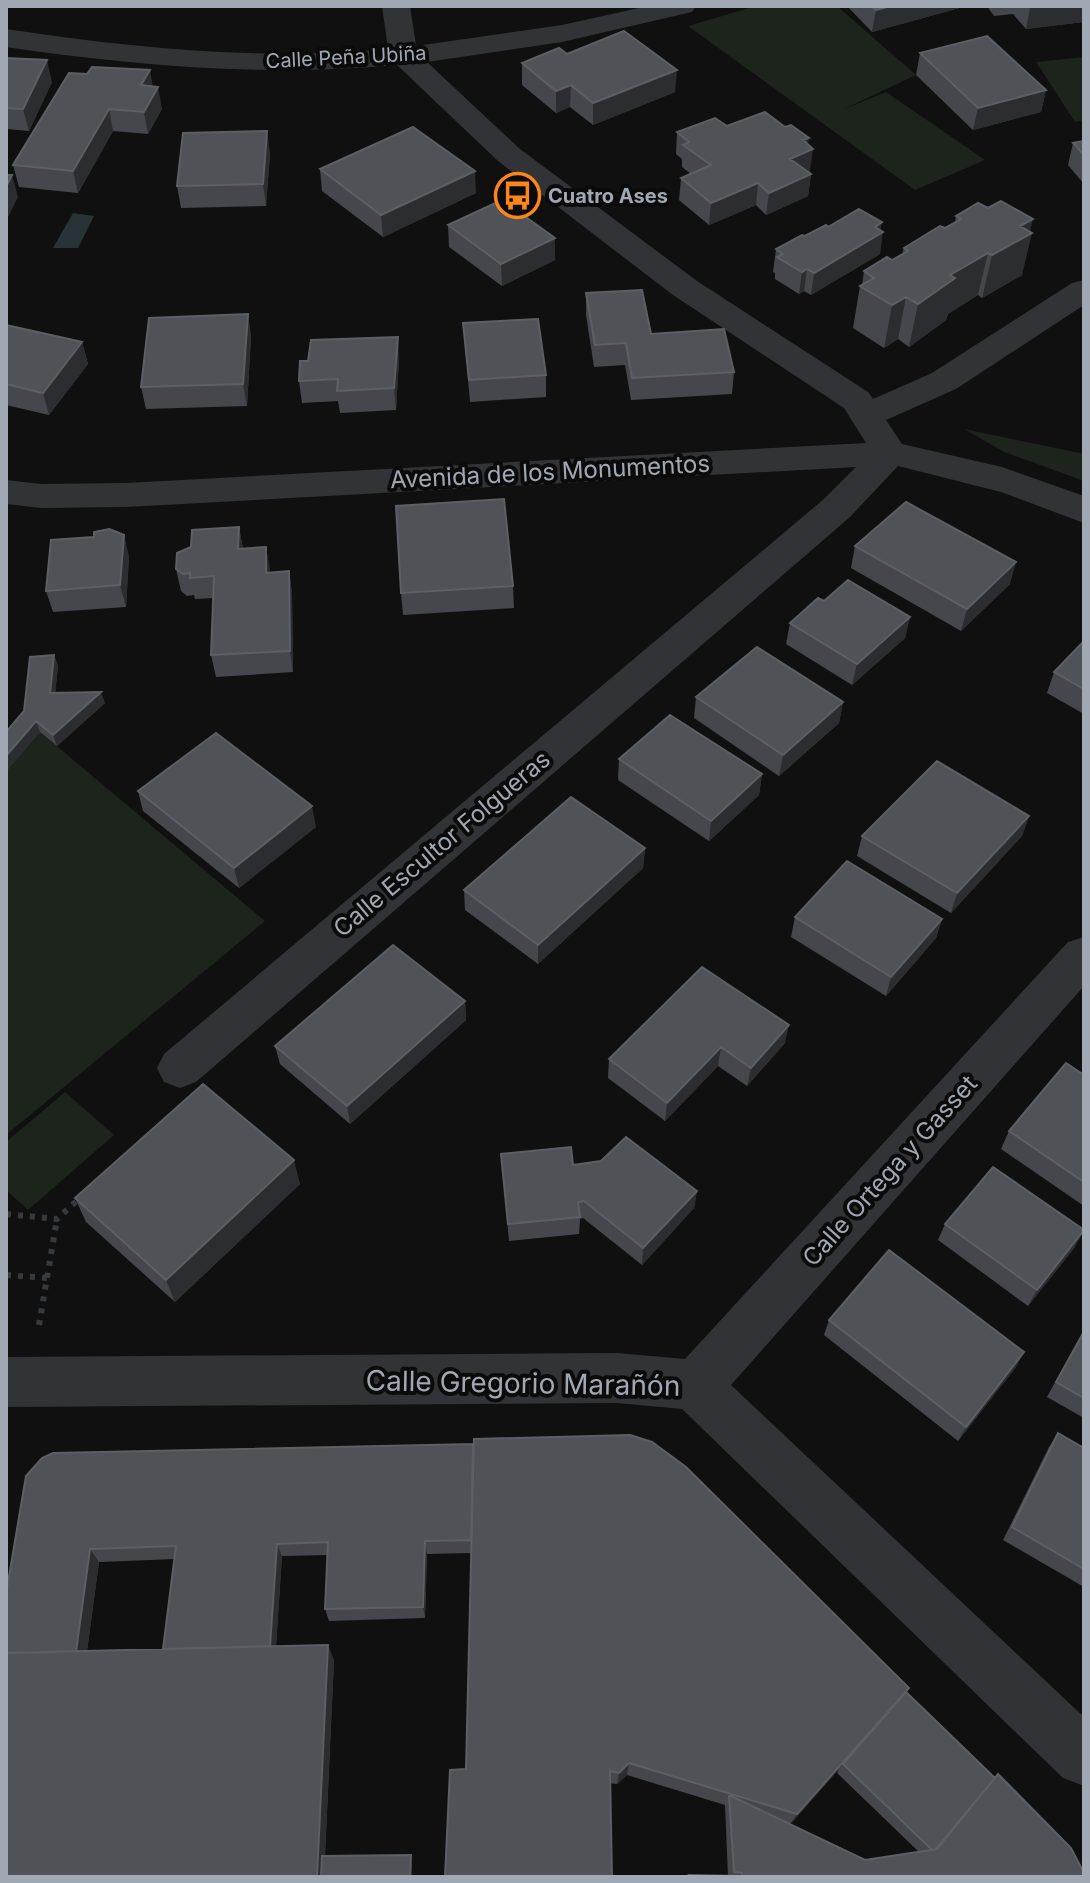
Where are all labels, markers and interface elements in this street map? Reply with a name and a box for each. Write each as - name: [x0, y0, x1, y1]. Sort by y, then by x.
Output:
- street label: Calle Peña Ubiña: [265, 41, 427, 73]
- bus stop icon: Cuatro Ases: [493, 172, 541, 220]
- place label: Cuatro Ases: [548, 184, 668, 208]
- street label: Avenida de los Monumentos: [389, 449, 711, 494]
- street label: Calle Escultor Folgueras: [327, 744, 556, 943]
- street label: Calle Ortega y Gasset: [796, 1069, 983, 1272]
- street label: Calle Gregorio Marañón: [365, 1363, 681, 1403]

